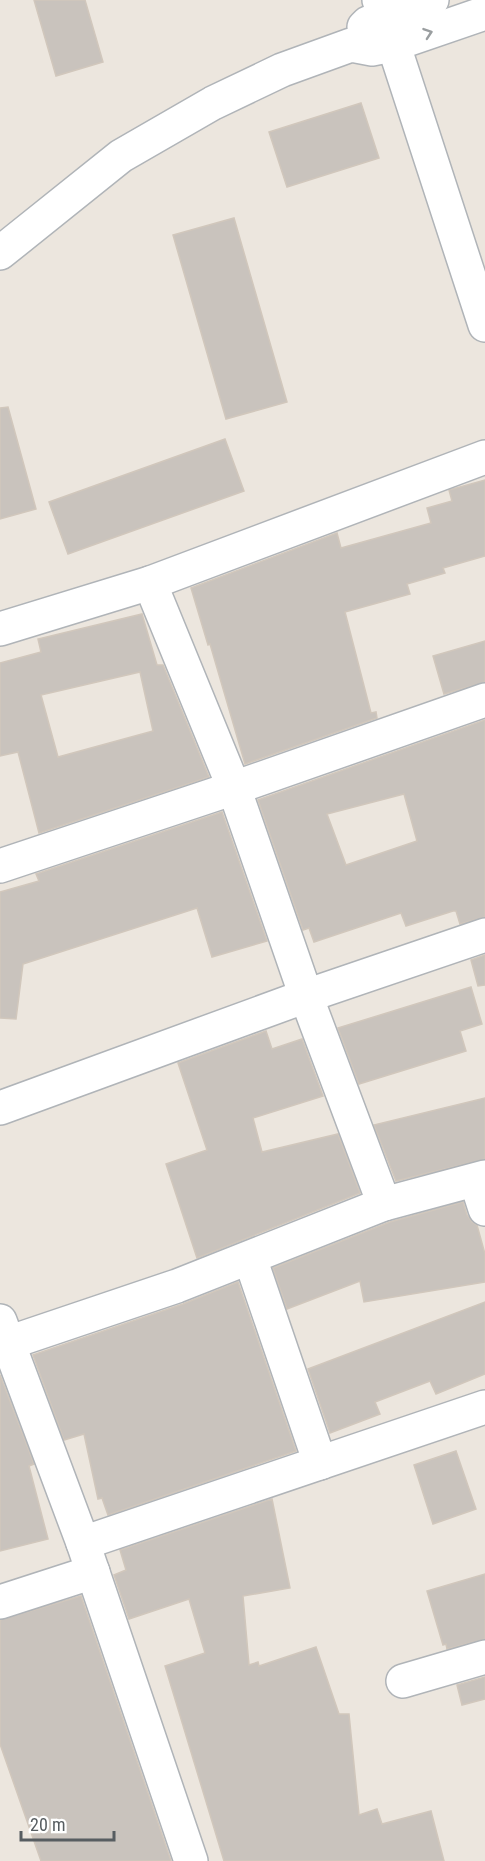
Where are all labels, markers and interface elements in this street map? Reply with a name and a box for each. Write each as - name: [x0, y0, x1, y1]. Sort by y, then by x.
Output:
- one-way arrow: [422, 27, 433, 40]
- scale bar: [21, 1804, 114, 1842]
- text: 20 m: [30, 1814, 65, 1835]

